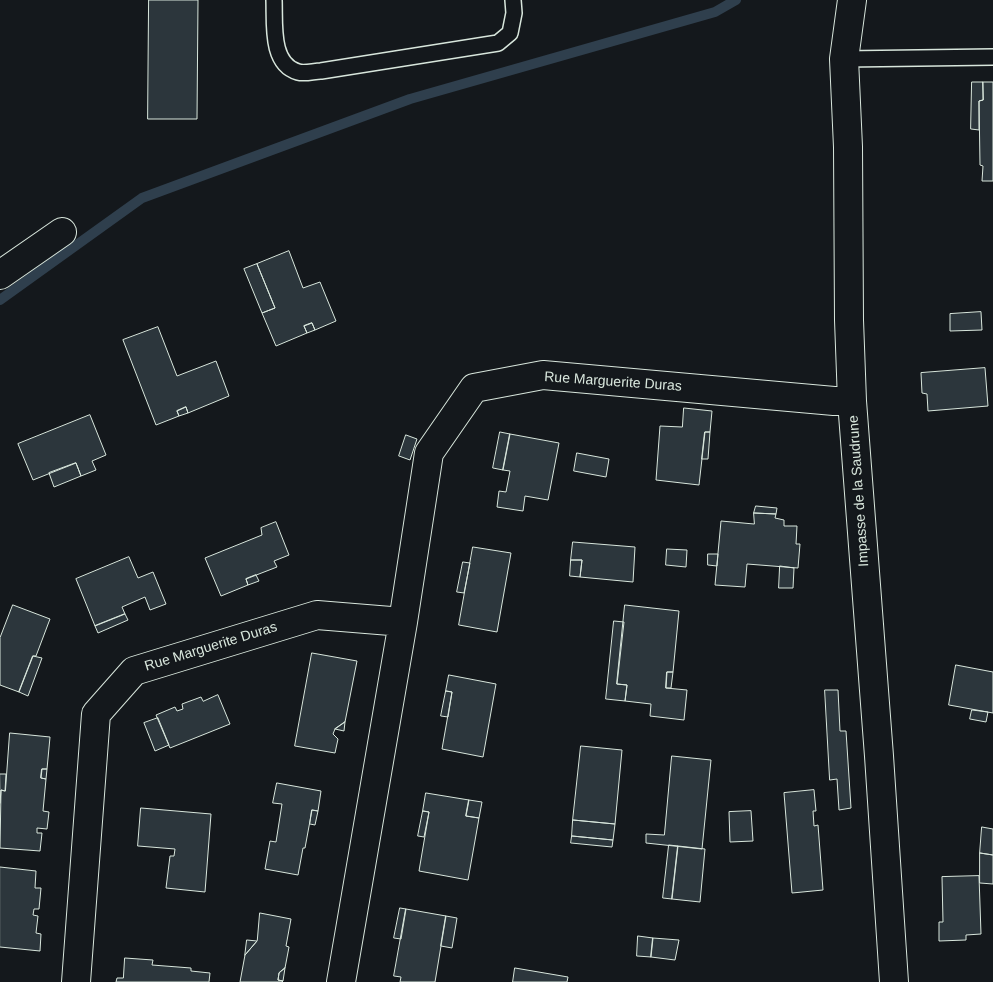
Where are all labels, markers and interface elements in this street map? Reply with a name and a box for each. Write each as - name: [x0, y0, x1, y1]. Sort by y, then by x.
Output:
- street label: Rue Marguerite Duras: [544, 369, 682, 395]
- street label: Impasse de la Saudrune: [845, 415, 873, 567]
- street label: Rue Marguerite Duras: [143, 619, 279, 675]

